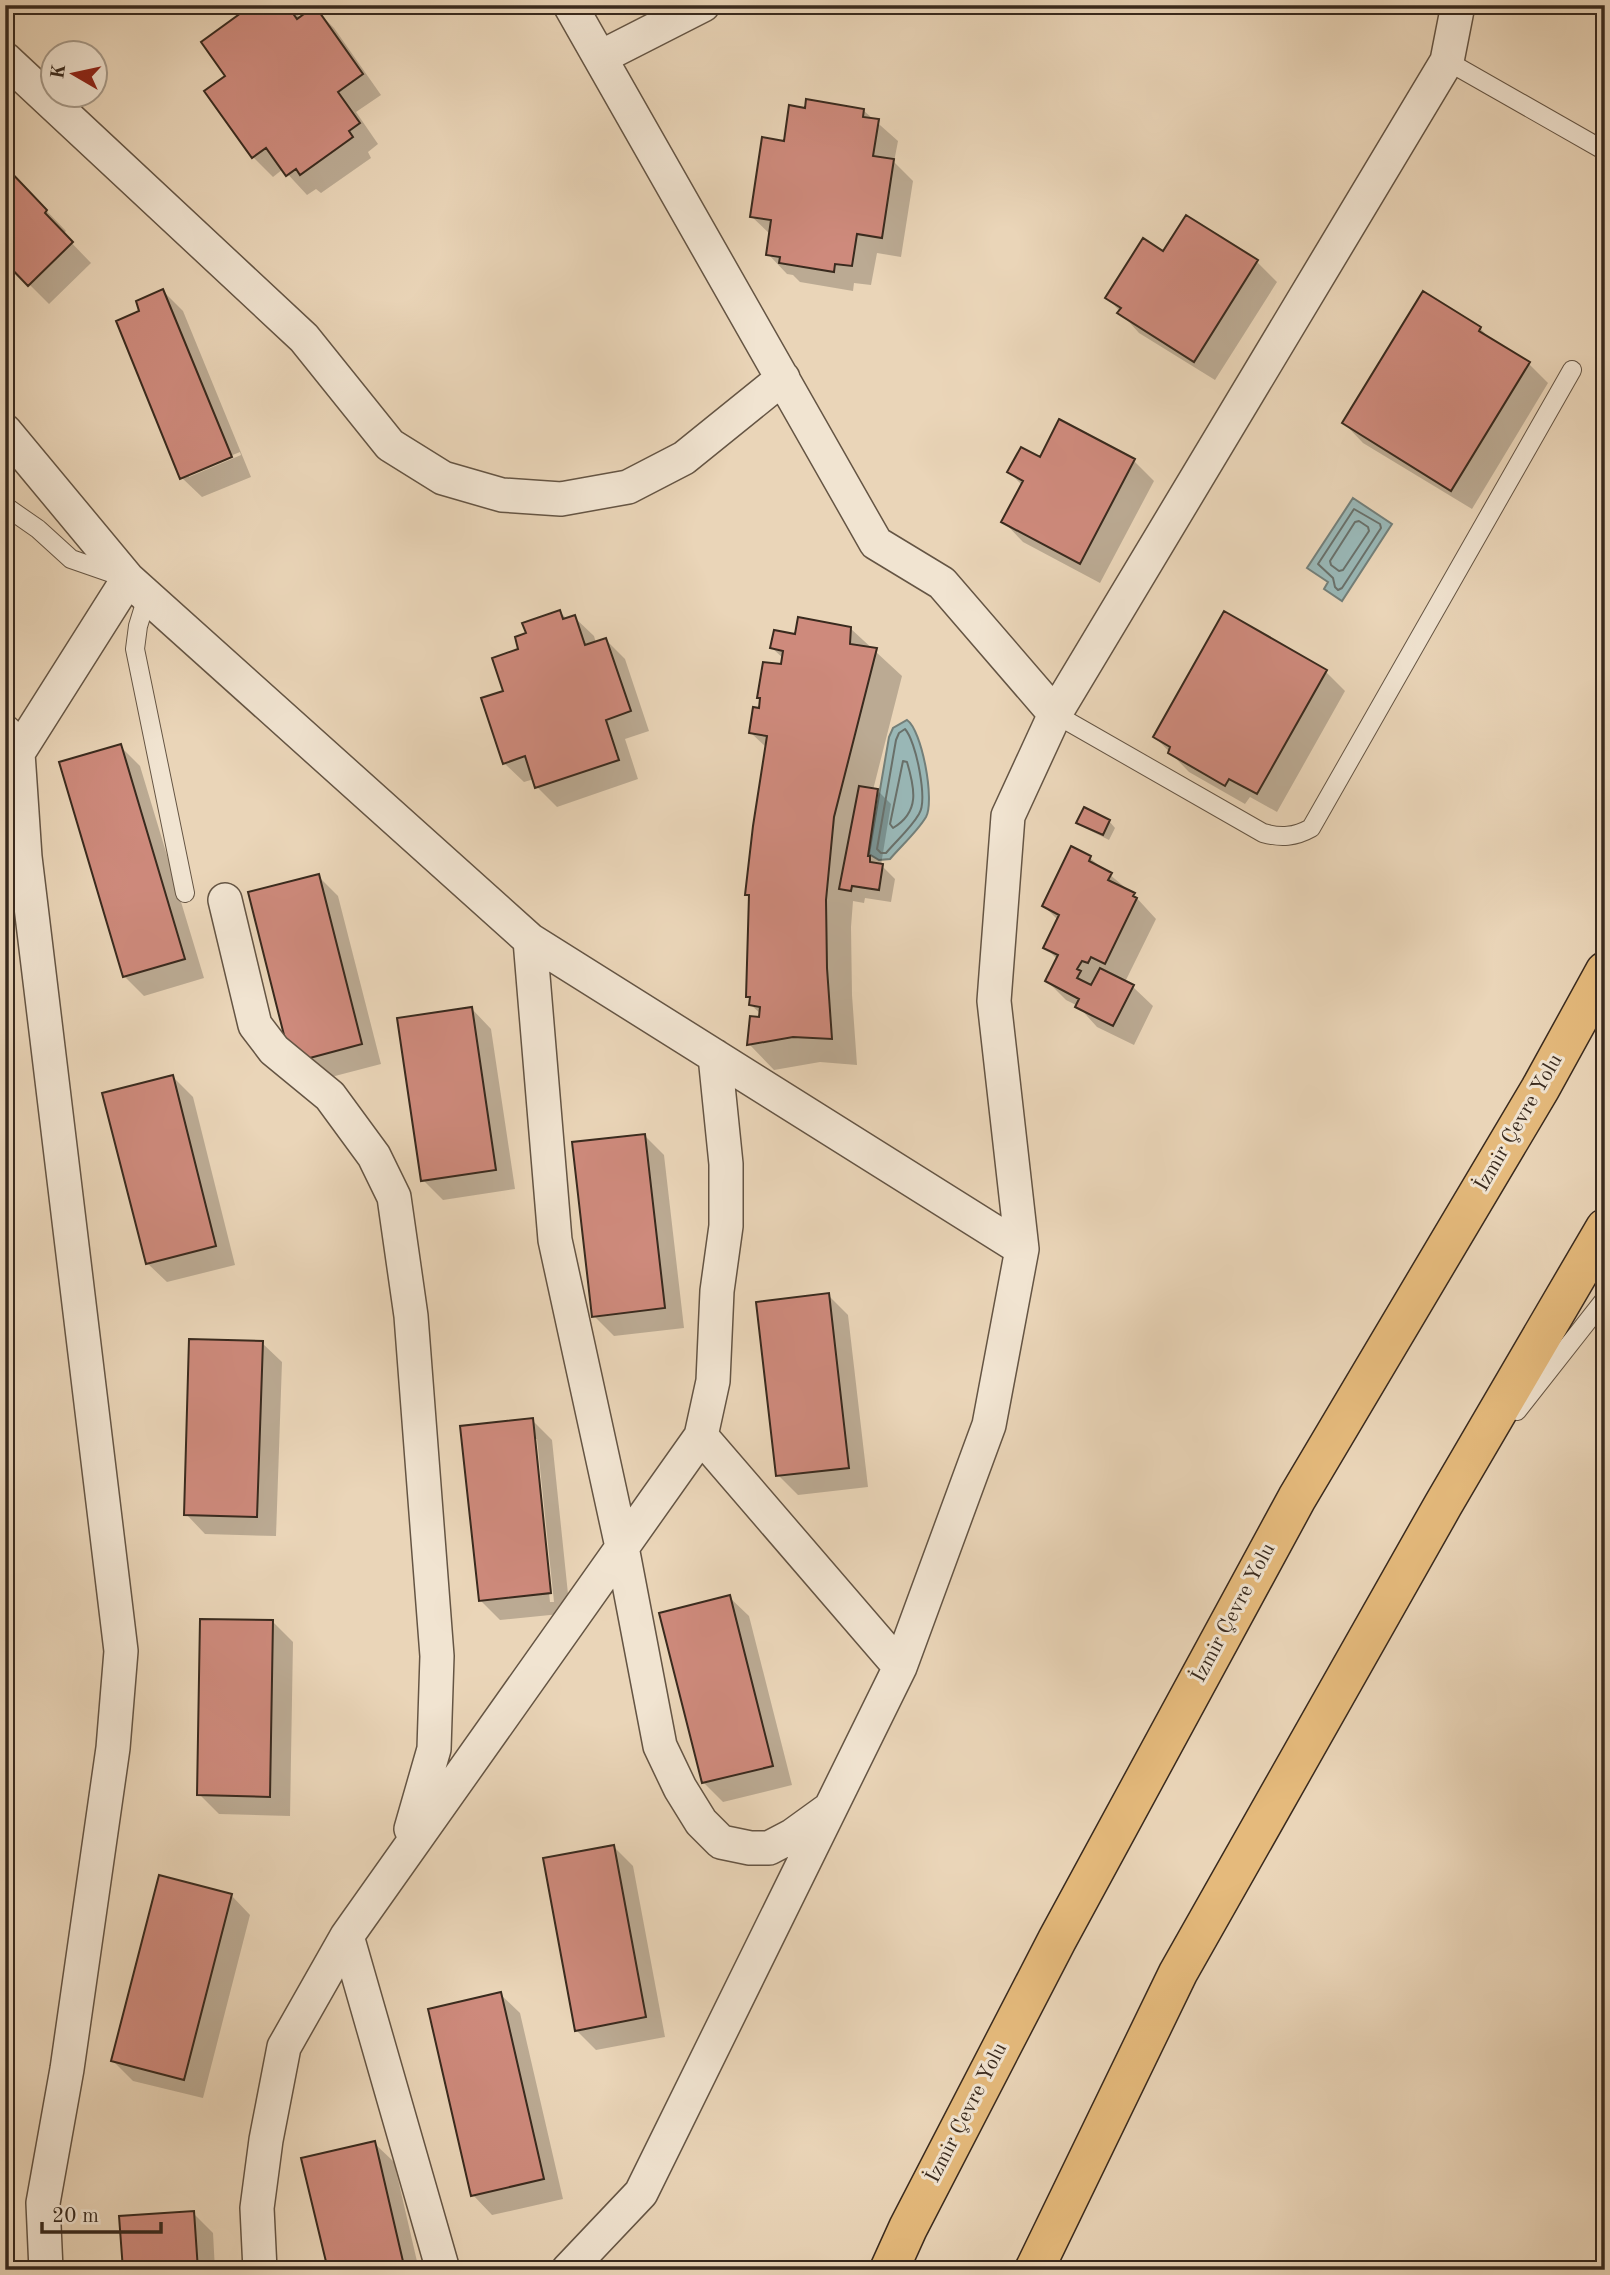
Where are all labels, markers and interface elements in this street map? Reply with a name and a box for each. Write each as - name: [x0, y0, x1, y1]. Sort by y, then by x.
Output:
- north arrow: [38, 38, 108, 108]
- text: K: [49, 63, 70, 80]
- street label: İzmir Çevre Yolu: [1468, 1049, 1567, 1195]
- street label: İzmir Çevre Yolu: [1185, 1538, 1280, 1686]
- street label: İzmir Çevre Yolu: [919, 2038, 1011, 2187]
- scale bar: [42, 2191, 161, 2235]
- text: 20 m: [52, 2206, 99, 2227]

